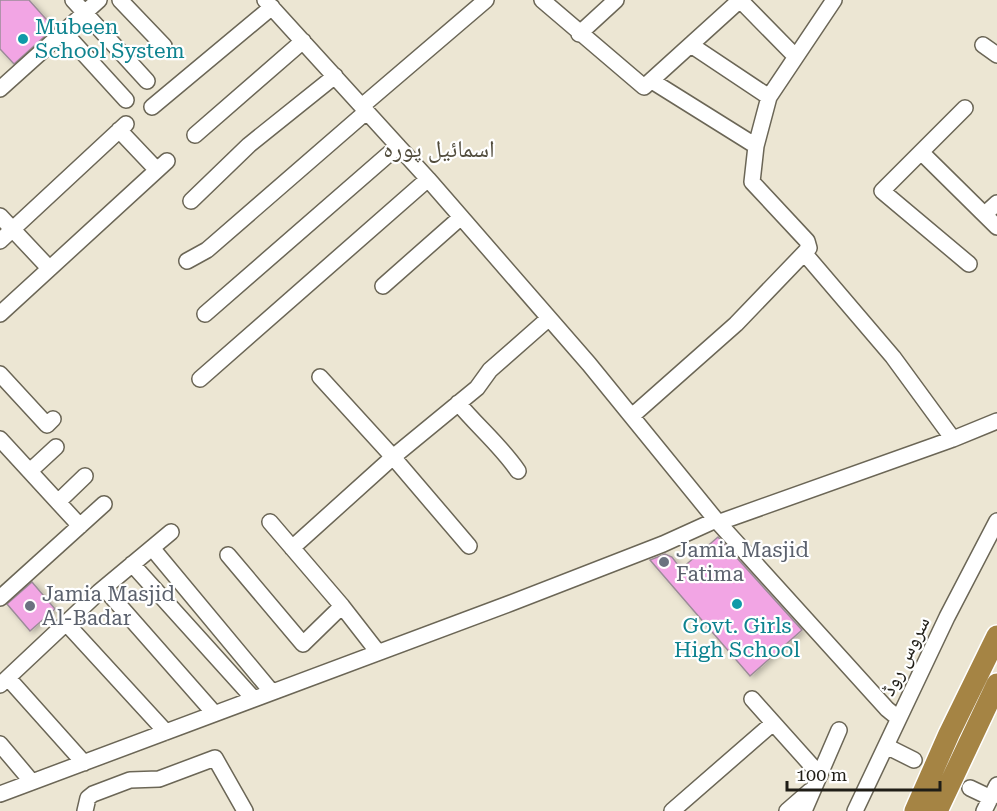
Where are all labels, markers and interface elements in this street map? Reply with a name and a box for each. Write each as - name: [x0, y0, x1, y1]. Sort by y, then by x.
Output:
- place label: Mubeen School System: [35, 15, 185, 63]
- marker: Mubeen School System: [16, 32, 30, 46]
- district label: اسمائیل پورہ: [383, 135, 495, 163]
- place label: Jamia Masjid Fatima: [676, 538, 809, 586]
- marker: Jamia Masjid Fatima: [657, 555, 671, 569]
- place label: Jamia Masjid Al-Badar: [42, 582, 175, 630]
- marker: Govt. Girls High School: [730, 597, 744, 611]
- marker: Jamia Masjid Al-Badar: [23, 599, 37, 613]
- street label: سروس روڈ: [876, 612, 935, 700]
- place label: Govt. Girls High School: [674, 614, 800, 662]
- scale bar: [787, 754, 940, 792]
- text: 100 m: [796, 764, 847, 785]

